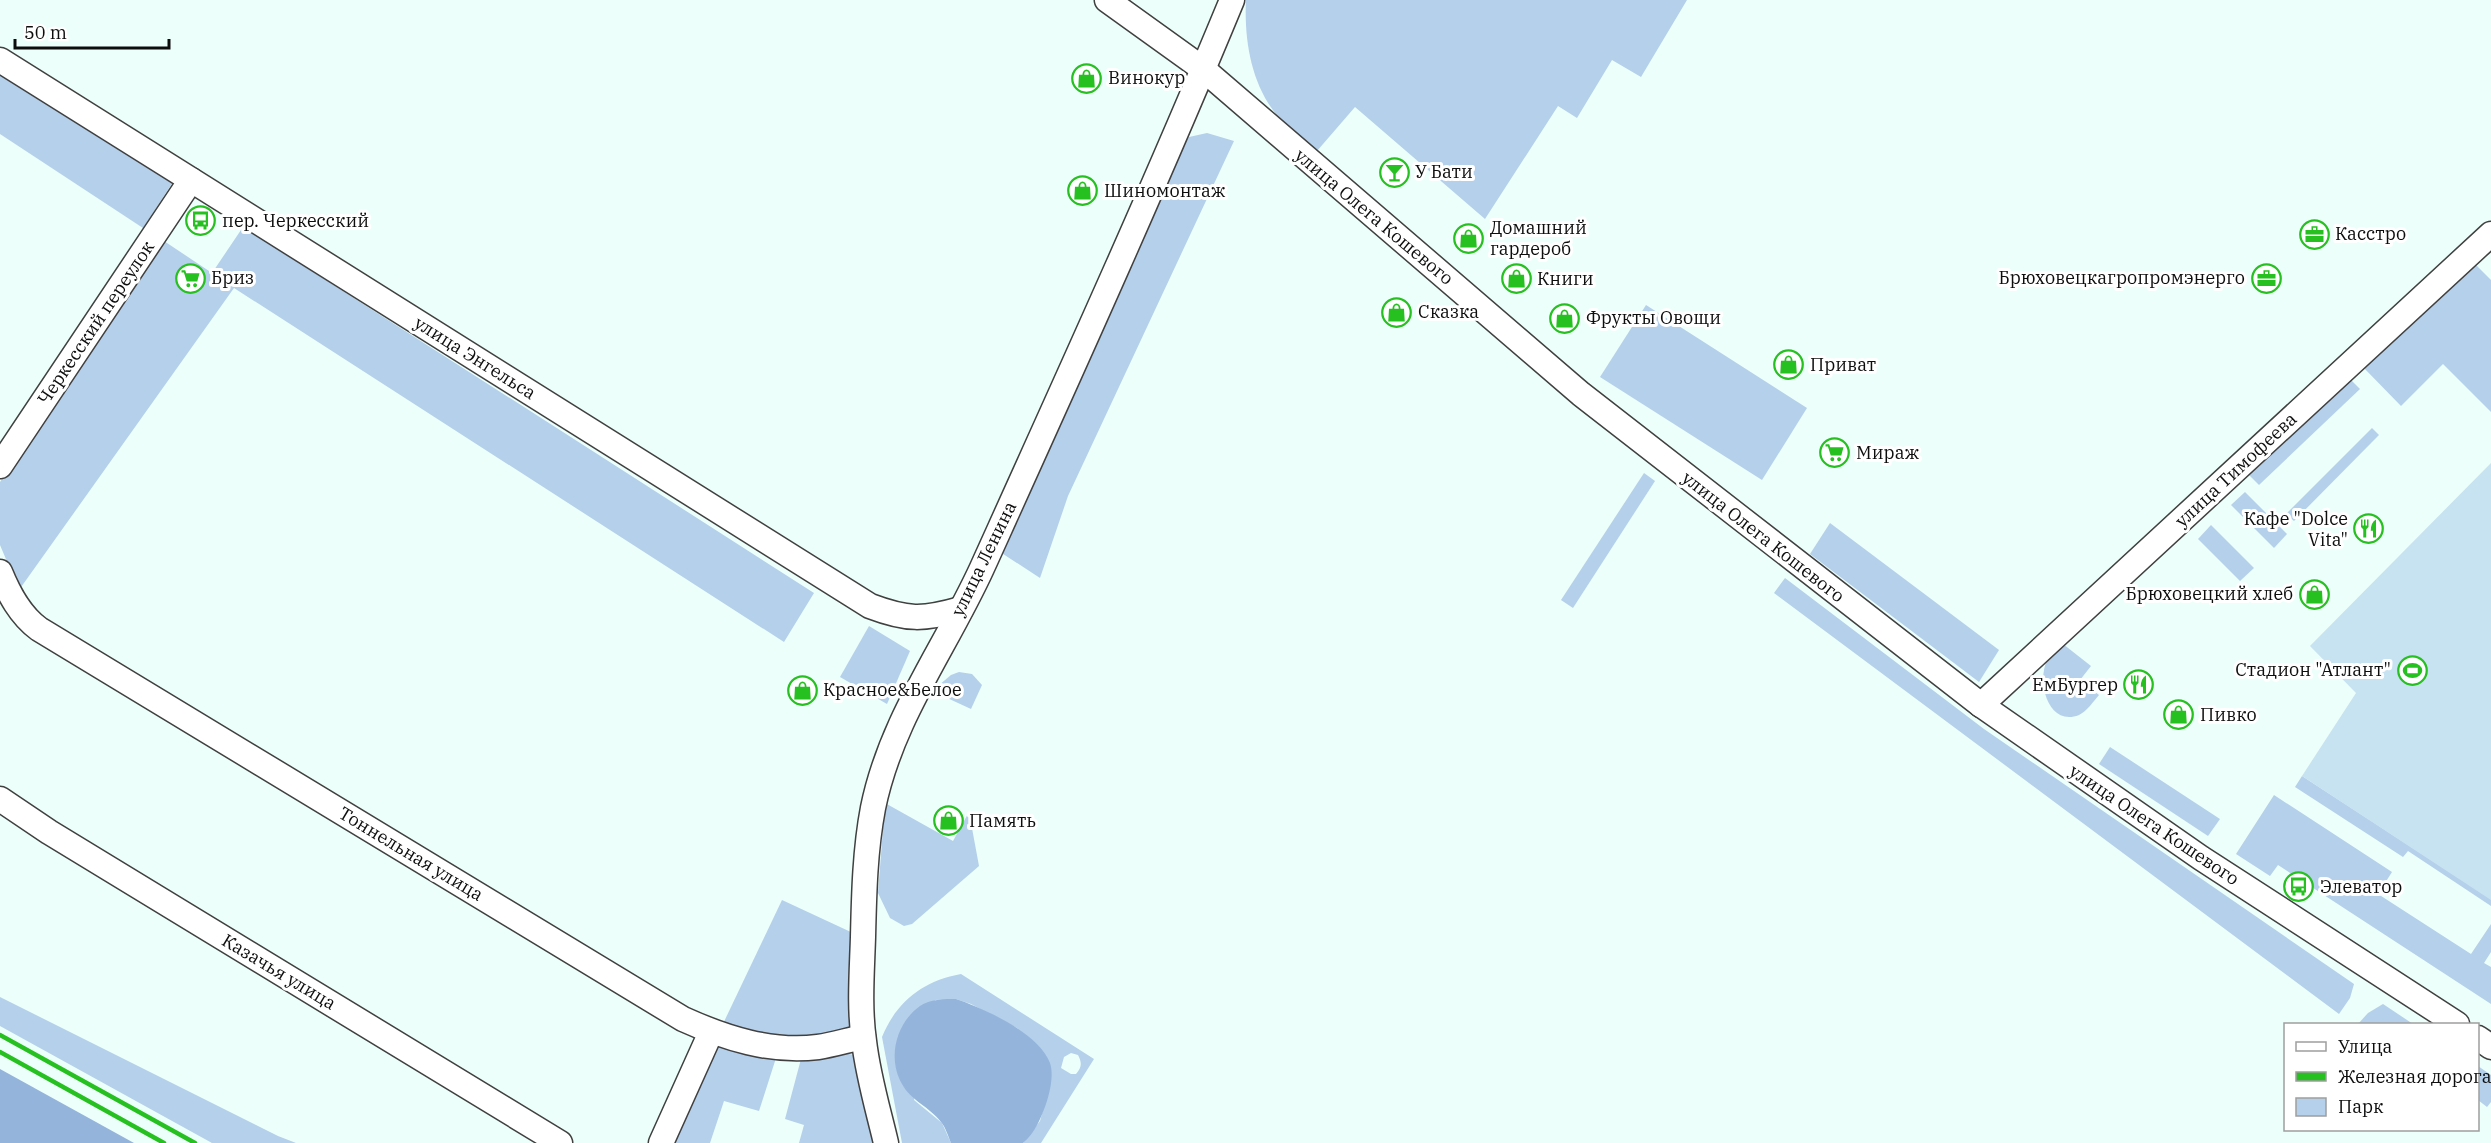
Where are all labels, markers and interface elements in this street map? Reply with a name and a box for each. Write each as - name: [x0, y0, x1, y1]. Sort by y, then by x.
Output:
- scale bar: [15, 12, 170, 50]
- text: 50 m: [24, 21, 67, 44]
- shop icon: Винокур: [1071, 62, 1103, 94]
- place label: Винокур: [1108, 66, 1185, 89]
- street label: улица Олега Кошевого: [1290, 144, 1458, 290]
- bar icon: У Бати: [1378, 156, 1410, 188]
- place label: У Бати: [1415, 160, 1473, 183]
- shop icon: Шиномонтаж: [1067, 175, 1099, 207]
- place label: Шиномонтаж: [1104, 179, 1226, 202]
- bus stop icon: пер. Черкесский: [185, 205, 217, 237]
- place label: пер. Черкесский: [222, 209, 369, 232]
- place label: Домашний гардероб: [1490, 216, 1587, 260]
- office icon: Касстро: [2298, 218, 2330, 250]
- shop icon: Домашний гардероб: [1453, 222, 1485, 254]
- place label: Касстро: [2335, 222, 2406, 245]
- street label: Черкесский переулок: [32, 236, 159, 409]
- supermarket icon: Бриз: [174, 262, 206, 294]
- office icon: Брюховецкагропромэнерго: [2250, 262, 2282, 294]
- shop icon: Книги: [1500, 263, 1532, 295]
- place label: Бриз: [211, 266, 254, 289]
- place label: Брюховецкагропромэнерго: [1999, 266, 2245, 289]
- place label: Книги: [1537, 267, 1594, 290]
- shop icon: Сказка: [1381, 296, 1413, 328]
- place label: Сказка: [1418, 300, 1479, 323]
- shop icon: Фрукты Овощи: [1549, 302, 1581, 334]
- place label: Фрукты Овощи: [1586, 306, 1721, 329]
- street label: улица Энгельса: [410, 311, 541, 404]
- shop icon: Приват: [1773, 349, 1805, 381]
- place label: Приват: [1810, 353, 1876, 376]
- street label: улица Тимофеева: [2170, 407, 2301, 532]
- supermarket icon: Мираж: [1819, 437, 1851, 469]
- place label: Мираж: [1856, 441, 1920, 464]
- street label: улица Олега Кошевого: [1677, 466, 1849, 607]
- street label: улица Ленина: [946, 497, 1021, 620]
- place label: Кафе "Dolce Vita": [2244, 507, 2348, 551]
- restaurant icon: Кафе "Dolce Vita": [2353, 513, 2385, 545]
- shop icon: Брюховецкий хлеб: [2298, 578, 2330, 610]
- place label: Брюховецкий хлеб: [2126, 582, 2293, 605]
- sports icon: Стадион "Атлант": [2396, 654, 2428, 686]
- place label: Стадион "Атлант": [2235, 658, 2391, 681]
- restaurant icon: ЕмБургер: [2123, 669, 2155, 701]
- place label: ЕмБургер: [2032, 673, 2118, 696]
- shop icon: Красное&Белое: [786, 674, 818, 706]
- place label: Красное&Белое: [823, 678, 962, 701]
- shop icon: Пивко: [2163, 699, 2195, 731]
- place label: Пивко: [2200, 703, 2257, 726]
- street label: улица Олега Кошевого: [2065, 759, 2244, 890]
- street label: Тоннельная улица: [335, 801, 488, 906]
- shop icon: Память: [932, 805, 964, 837]
- place label: Память: [969, 809, 1036, 832]
- bus stop icon: Элеватор: [2283, 871, 2315, 903]
- place label: Элеватор: [2320, 875, 2402, 898]
- street label: Казачья улица: [218, 928, 341, 1015]
- legend: [2284, 1023, 2479, 1131]
- text: Улица: [2338, 1035, 2393, 1058]
- text: Железная дорога: [2338, 1065, 2491, 1088]
- text: Парк: [2338, 1095, 2384, 1118]

